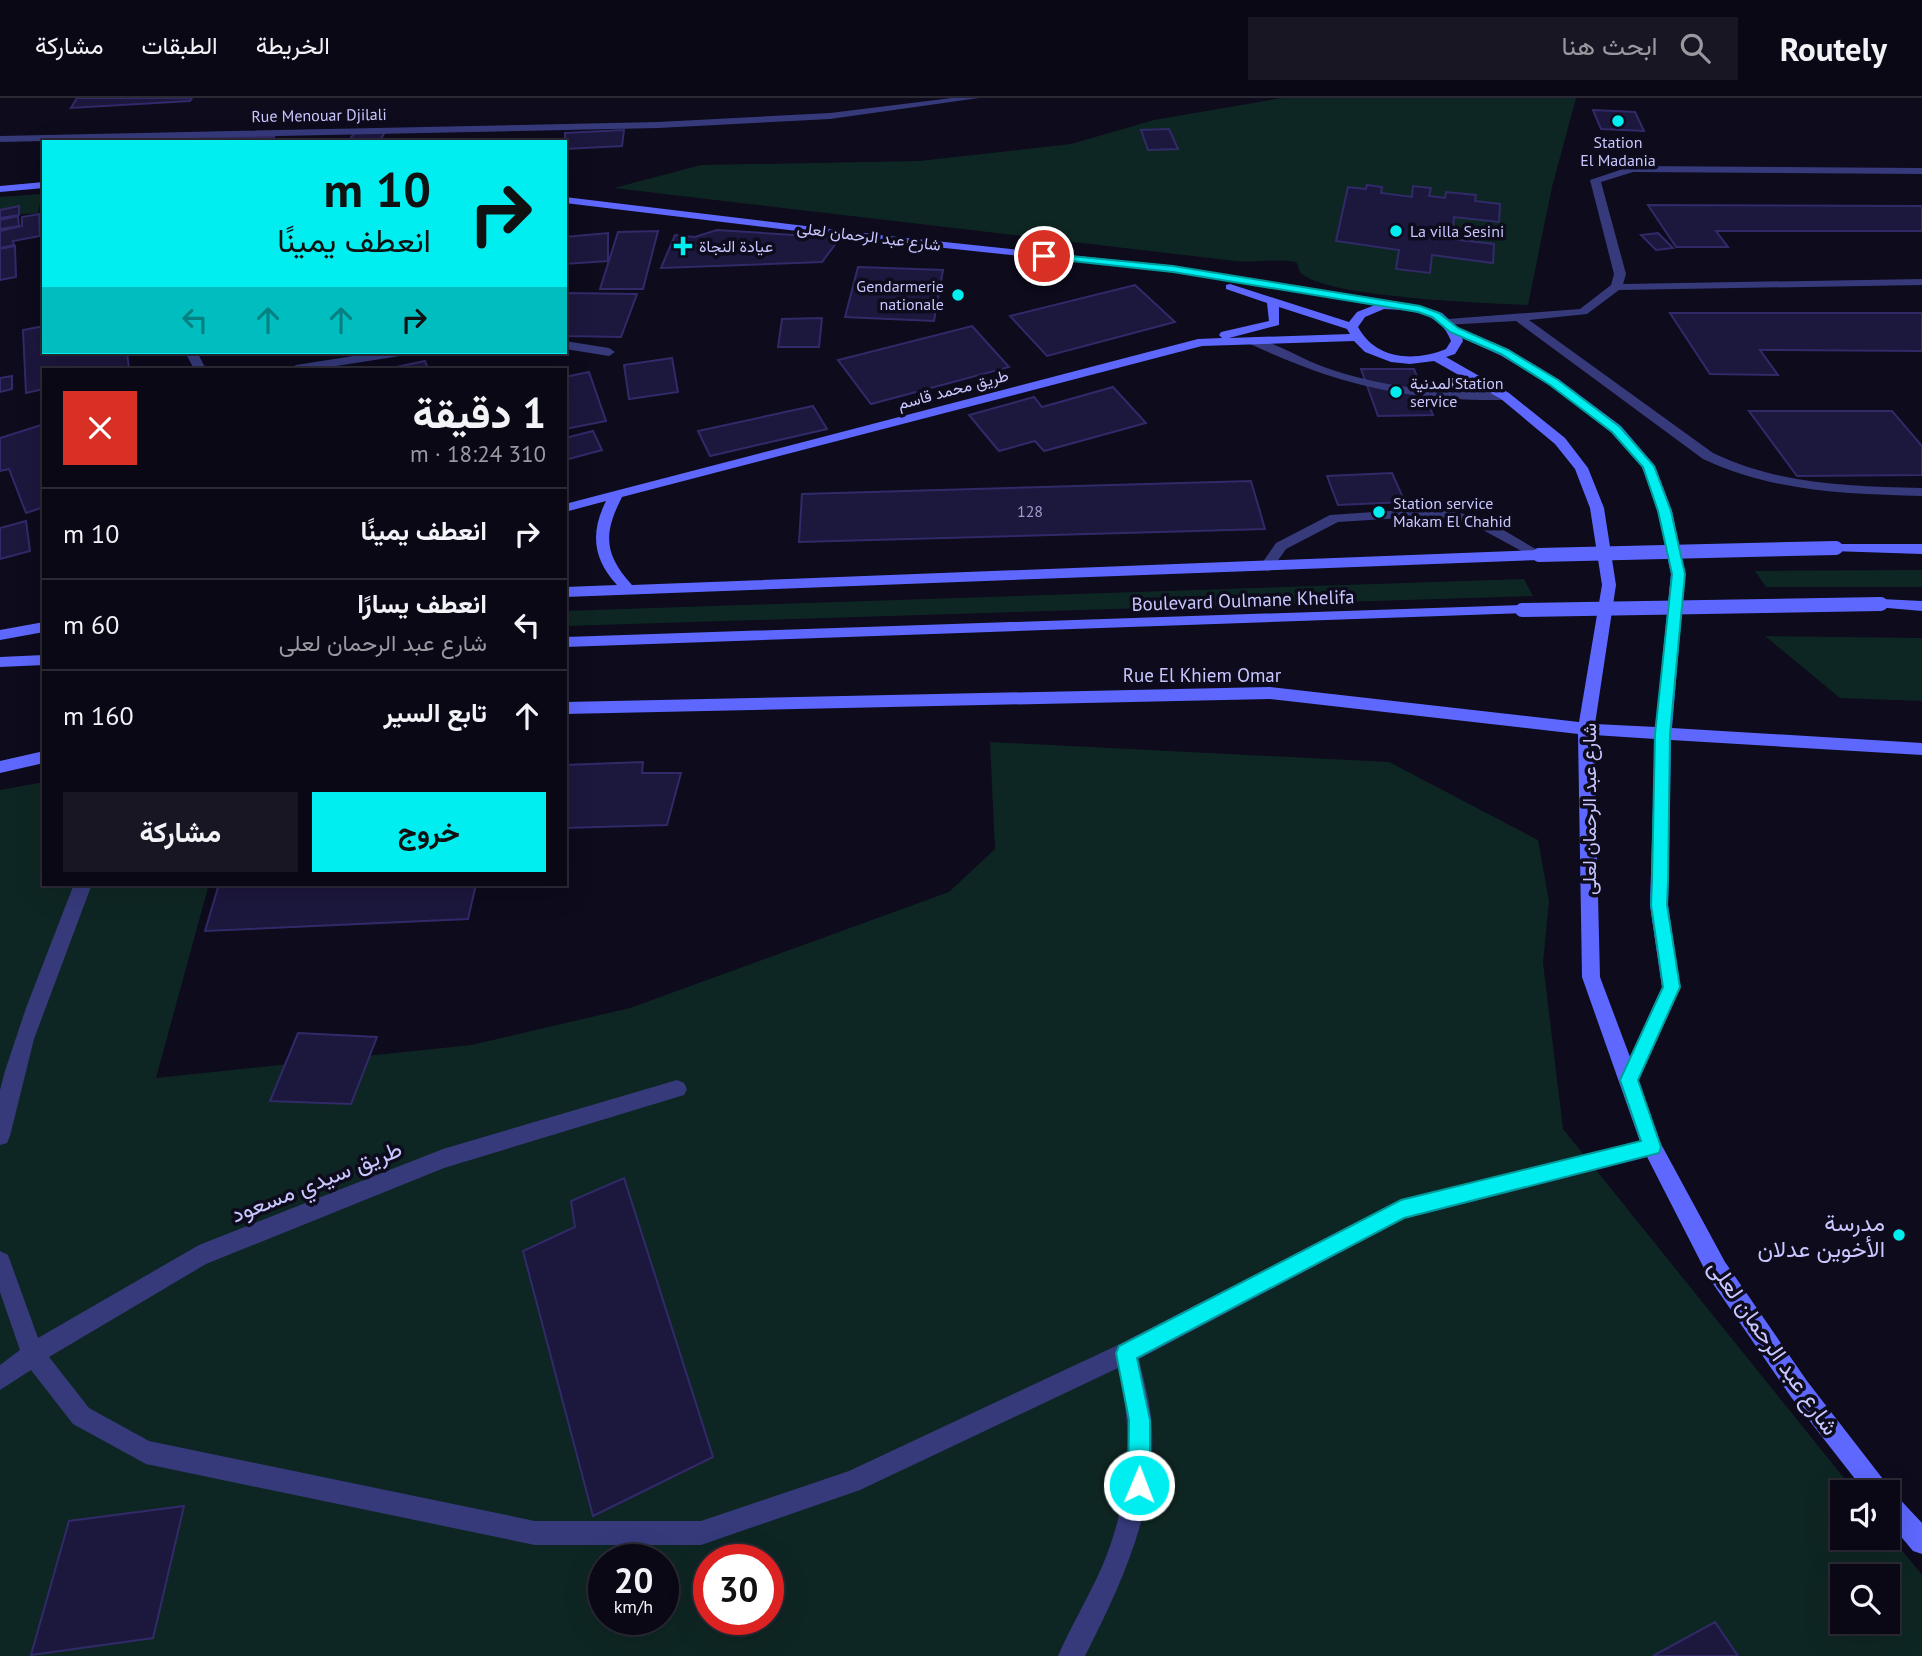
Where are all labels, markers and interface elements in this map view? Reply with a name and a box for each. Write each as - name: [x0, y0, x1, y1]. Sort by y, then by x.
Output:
- search box: [1248, 17, 1738, 80]
- text: Routely: [1780, 27, 1887, 70]
- text: ابحث هنا: [1561, 29, 1658, 62]
- icon: search: [1676, 29, 1714, 67]
- text: مشاركة: [35, 30, 103, 61]
- text: الطبقات: [141, 30, 218, 61]
- text: الخريطة: [256, 30, 330, 61]
- street label: Rue Menouar Djilali: [251, 104, 387, 126]
- marker: Station El Madania: [1610, 113, 1626, 129]
- place label: Station El Madania: [1580, 132, 1656, 170]
- text: 10 m: [324, 157, 431, 221]
- icon: right: [455, 168, 546, 259]
- street label: شارع عبد الرحمان لعلى: [796, 217, 942, 257]
- text: انعطف يمينًا: [277, 219, 431, 261]
- place label: La villa Sesini: [1410, 221, 1504, 241]
- marker: La villa Sesini: [1388, 223, 1404, 239]
- pin: [1014, 226, 1074, 286]
- marker: عيادة النجاة: [673, 236, 693, 256]
- place label: عيادة النجاة: [699, 236, 773, 256]
- icon: arrive: [1025, 237, 1063, 275]
- place label: Gendarmerie nationale: [856, 276, 944, 314]
- marker: Gendarmerie nationale: [950, 287, 966, 303]
- icon: left: [176, 301, 214, 339]
- icon: ahead: [249, 301, 287, 339]
- icon: ahead: [322, 301, 360, 339]
- icon: right: [395, 301, 433, 339]
- street label: طريق محمد قاسم: [895, 365, 1011, 414]
- place label: المدنيةStation service: [1410, 373, 1504, 411]
- marker: المدنيةStation service: [1388, 384, 1404, 400]
- text: 1 دقيقة: [413, 385, 546, 440]
- button: close: [63, 391, 137, 465]
- text: 310 m · 18:24: [410, 439, 546, 468]
- place label: Station service Makam El Chahid: [1393, 493, 1511, 531]
- house number: 128: [1017, 501, 1043, 521]
- marker: Station service Makam El Chahid: [1371, 504, 1387, 520]
- text: انعطف يمينًا: [361, 514, 487, 547]
- icon: right: [508, 515, 546, 553]
- text: 10 m: [63, 517, 119, 550]
- street label: Boulevard Oulmane Khelifa: [1131, 584, 1355, 616]
- text: انعطف يسارًا: [357, 587, 487, 620]
- icon: left: [508, 606, 546, 644]
- text: 60 m: [63, 608, 119, 641]
- text: شارع عبد الرحمان لعلى: [279, 628, 487, 657]
- street label: Rue El Khiem Omar: [1123, 663, 1282, 687]
- text: تابع السير: [383, 696, 487, 729]
- icon: ahead: [508, 697, 546, 735]
- text: 160 m: [63, 699, 134, 732]
- street label: شارع عبد الرحمان لعلى: [1577, 723, 1602, 895]
- button: مشاركة: [63, 792, 298, 872]
- button: خروج: [312, 792, 546, 872]
- street label: طريق سيدي مسعود: [226, 1133, 408, 1233]
- place label: مدرسة الأخوين عدلان: [1757, 1208, 1885, 1264]
- marker: مدرسة الأخوين عدلان: [1891, 1227, 1907, 1243]
- street label: شارع عبد الرحمان لعلى: [1701, 1253, 1846, 1442]
- position arrow: [1102, 1448, 1176, 1522]
- map controls: [1830, 1480, 1900, 1634]
- button: sound: [1830, 1480, 1900, 1550]
- speed limit sign: 30: [693, 1544, 784, 1635]
- text: 20: [614, 1557, 653, 1603]
- button: search: [1830, 1564, 1900, 1634]
- text: km/h: [614, 1595, 653, 1618]

